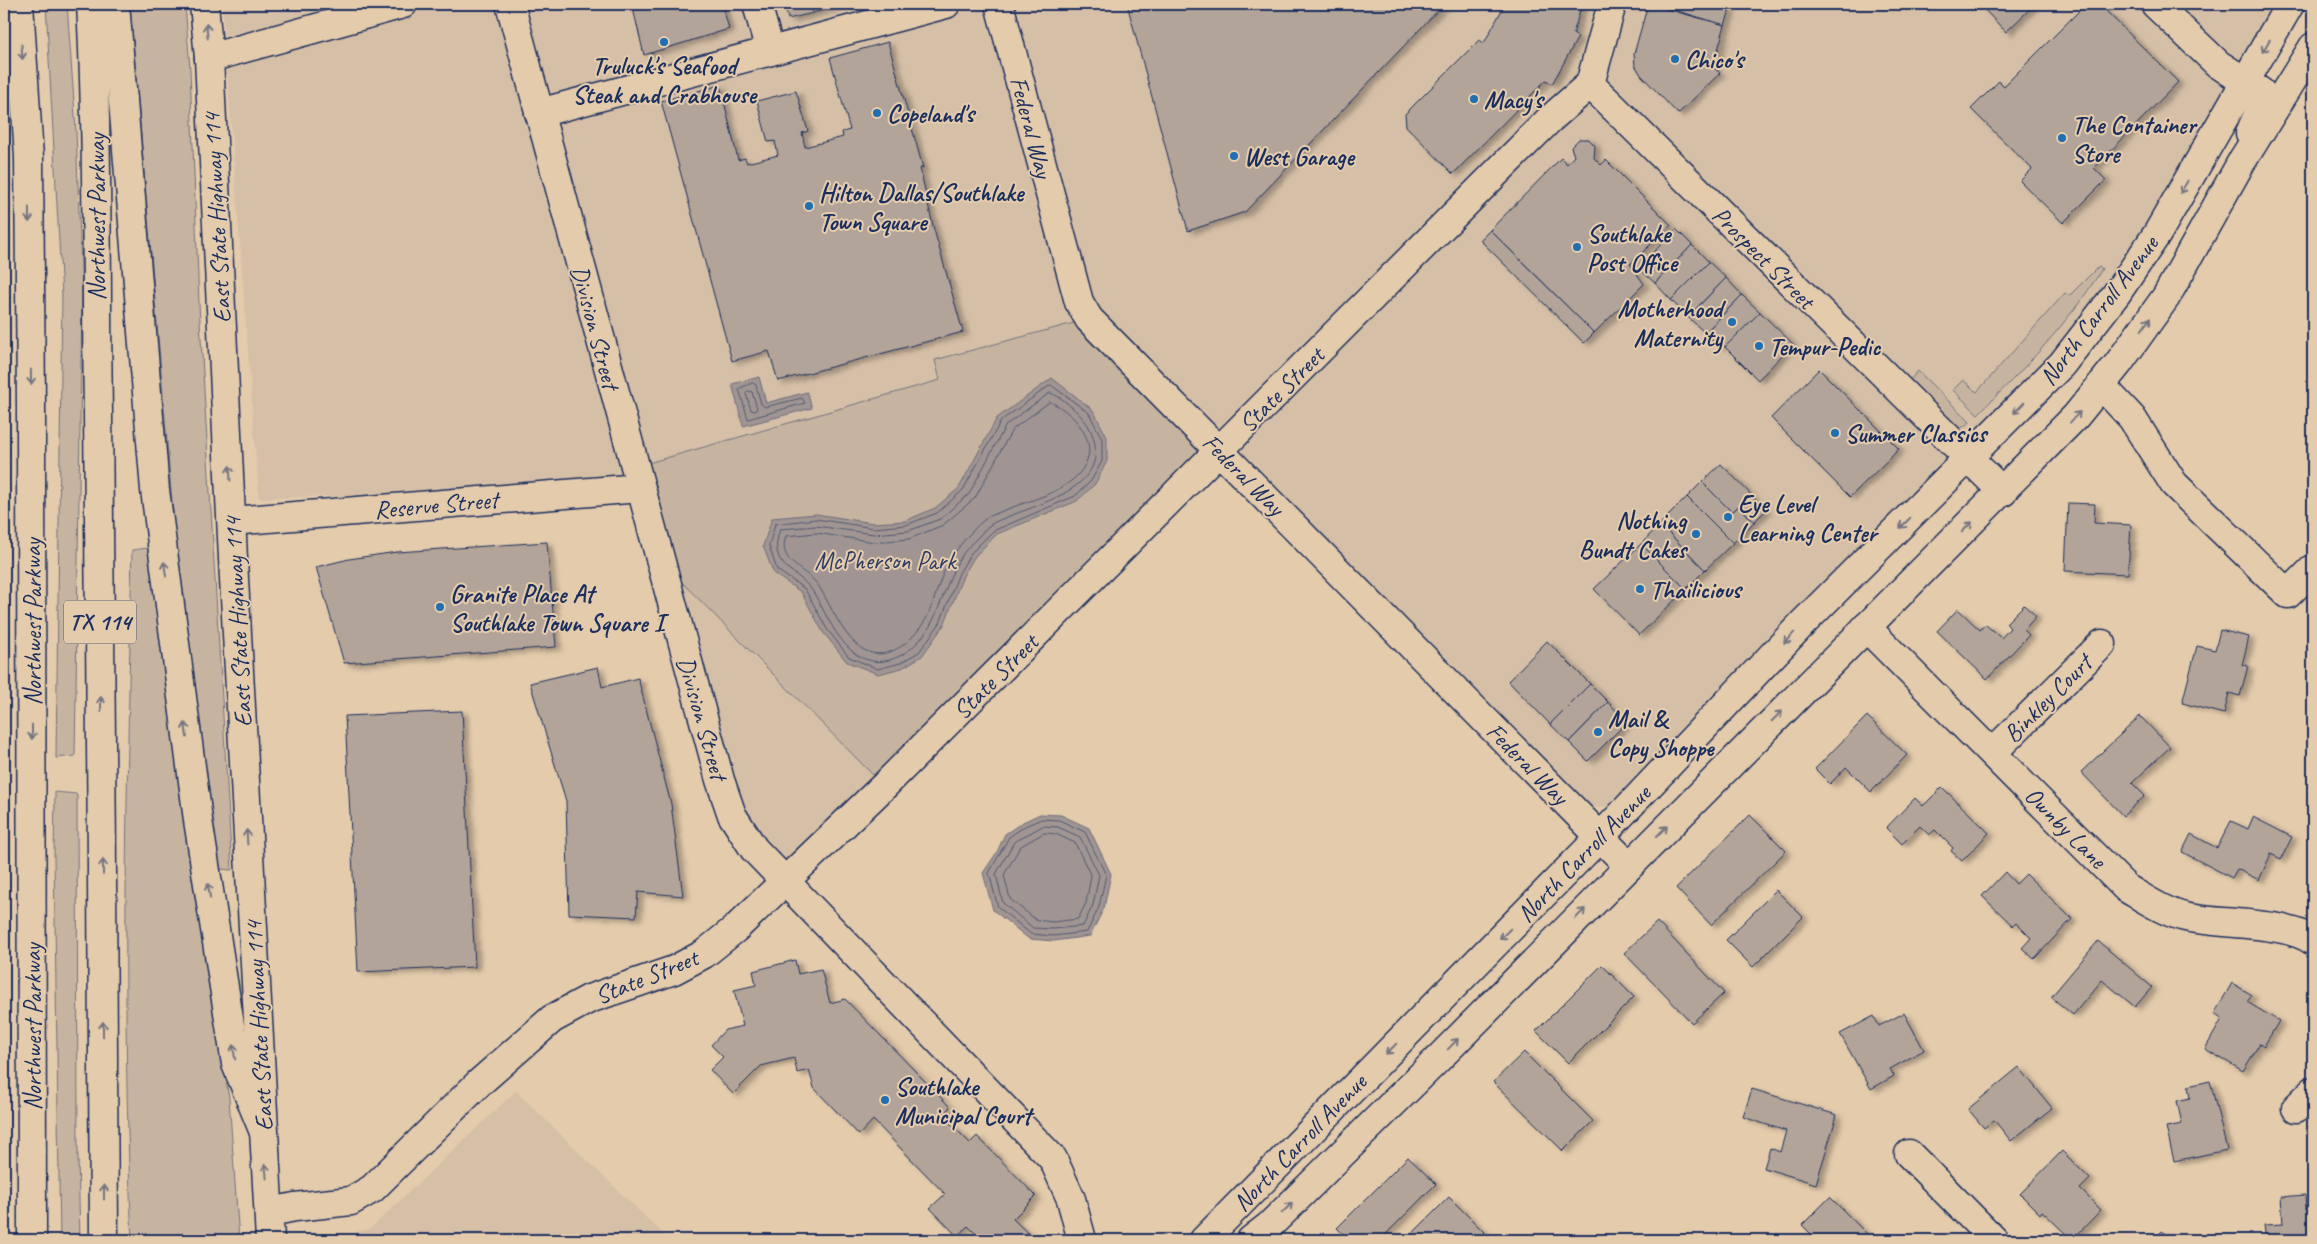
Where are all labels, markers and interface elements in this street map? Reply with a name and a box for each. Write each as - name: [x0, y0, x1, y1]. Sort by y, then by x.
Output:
- one-way arrow: [202, 23, 211, 39]
- marker: Truluck's Seafood Steak and Crabhouse: [658, 36, 670, 48]
- one-way arrow: [2260, 39, 2270, 53]
- one-way arrow: [17, 44, 26, 60]
- place label: Chico's: [1685, 44, 1746, 76]
- place label: Truluck's Seafood Steak and Crabhouse: [572, 50, 758, 111]
- marker: Chico's: [1669, 53, 1681, 65]
- street label: Federal Way: [1002, 73, 1061, 184]
- place label: Macy's: [1484, 84, 1545, 116]
- marker: Macy's: [1468, 93, 1480, 105]
- place label: Copeland's: [887, 98, 976, 130]
- marker: Copeland's: [871, 107, 883, 119]
- street label: East State Highway 114: [195, 109, 238, 324]
- place label: The Container Store: [2072, 109, 2198, 170]
- street label: Northwest Parkway: [81, 131, 113, 301]
- marker: The Container Store: [2056, 132, 2068, 144]
- place label: West Garage: [1244, 141, 1356, 173]
- marker: West Garage: [1228, 150, 1240, 162]
- place label: Hilton Dallas/Southlake Town Square: [819, 177, 1026, 238]
- one-way arrow: [2178, 179, 2188, 193]
- street label: Prospect Street: [1705, 199, 1823, 318]
- marker: Hilton Dallas/Southlake Town Square: [803, 200, 815, 212]
- one-way arrow: [24, 206, 34, 222]
- place label: Southlake Post Office: [1587, 218, 1680, 279]
- street label: North Carroll Avenue: [2032, 228, 2167, 392]
- marker: Southlake Post Office: [1571, 241, 1583, 253]
- street label: Division Street: [563, 262, 628, 396]
- place label: Motherhood Maternity: [1618, 293, 1727, 354]
- marker: Motherhood Maternity: [1726, 316, 1738, 328]
- one-way arrow: [2141, 317, 2151, 331]
- place label: Tempur-Pedic: [1769, 331, 1881, 363]
- street label: State Street: [1232, 338, 1333, 439]
- marker: Tempur-Pedic: [1753, 340, 1765, 352]
- one-way arrow: [26, 368, 36, 385]
- one-way arrow: [2013, 402, 2025, 415]
- one-way arrow: [2069, 410, 2081, 423]
- place label: Summer Classics: [1845, 418, 1989, 450]
- street label: Federal Way: [1195, 427, 1293, 524]
- marker: Summer Classics: [1829, 427, 1841, 439]
- one-way arrow: [225, 465, 234, 481]
- street label: Reserve Street: [373, 483, 503, 526]
- place label: Eye Level Learning Center: [1738, 488, 1880, 549]
- place label: Nothing Bundt Cakes: [1579, 505, 1688, 566]
- marker: Eye Level Learning Center: [1722, 511, 1734, 523]
- street label: East State Highway 114: [216, 513, 259, 728]
- one-way arrow: [1899, 517, 1911, 529]
- one-way arrow: [1961, 521, 1973, 533]
- marker: Nothing Bundt Cakes: [1690, 528, 1702, 540]
- street label: Northwest Parkway: [17, 536, 49, 706]
- park label: McPherson Park: [815, 545, 957, 577]
- one-way arrow: [160, 562, 170, 578]
- place label: Thailicious: [1650, 574, 1743, 606]
- place label: Granite Place At Southlake Town Square I: [450, 578, 670, 639]
- marker: Thailicious: [1634, 583, 1646, 595]
- road number: TX 114: [64, 600, 136, 644]
- marker: Granite Place At Southlake Town Square I: [434, 601, 446, 613]
- street label: State Street: [946, 625, 1047, 726]
- one-way arrow: [1783, 632, 1795, 644]
- street label: Binkley Court: [1997, 645, 2101, 750]
- street label: Division Street: [669, 653, 736, 787]
- one-way arrow: [97, 696, 106, 712]
- place label: Mail & Copy Shoppe: [1608, 703, 1715, 764]
- one-way arrow: [1771, 710, 1783, 722]
- street label: Federal Way: [1479, 716, 1577, 813]
- one-way arrow: [181, 723, 191, 739]
- one-way arrow: [27, 724, 37, 740]
- marker: Mail & Copy Shoppe: [1592, 726, 1604, 738]
- street label: North Carroll Avenue: [1510, 777, 1659, 929]
- street label: Ownby Lane: [2017, 780, 2114, 877]
- one-way arrow: [1656, 825, 1669, 837]
- one-way arrow: [243, 829, 252, 845]
- one-way arrow: [98, 859, 108, 875]
- one-way arrow: [204, 884, 214, 900]
- one-way arrow: [1574, 908, 1586, 921]
- street label: East State Highway 114: [237, 917, 280, 1132]
- one-way arrow: [1498, 928, 1511, 940]
- street label: Northwest Parkway: [17, 941, 49, 1111]
- street label: State Street: [590, 941, 705, 1012]
- one-way arrow: [98, 1021, 108, 1038]
- one-way arrow: [1447, 1038, 1459, 1050]
- one-way arrow: [1385, 1043, 1397, 1055]
- one-way arrow: [229, 1044, 239, 1060]
- street label: North Carroll Avenue: [1226, 1066, 1375, 1218]
- place label: Southlake Municipal Court: [895, 1071, 1035, 1132]
- marker: Southlake Municipal Court: [879, 1094, 891, 1106]
- one-way arrow: [262, 1164, 271, 1180]
- one-way arrow: [99, 1184, 109, 1200]
- one-way arrow: [1281, 1202, 1294, 1214]

